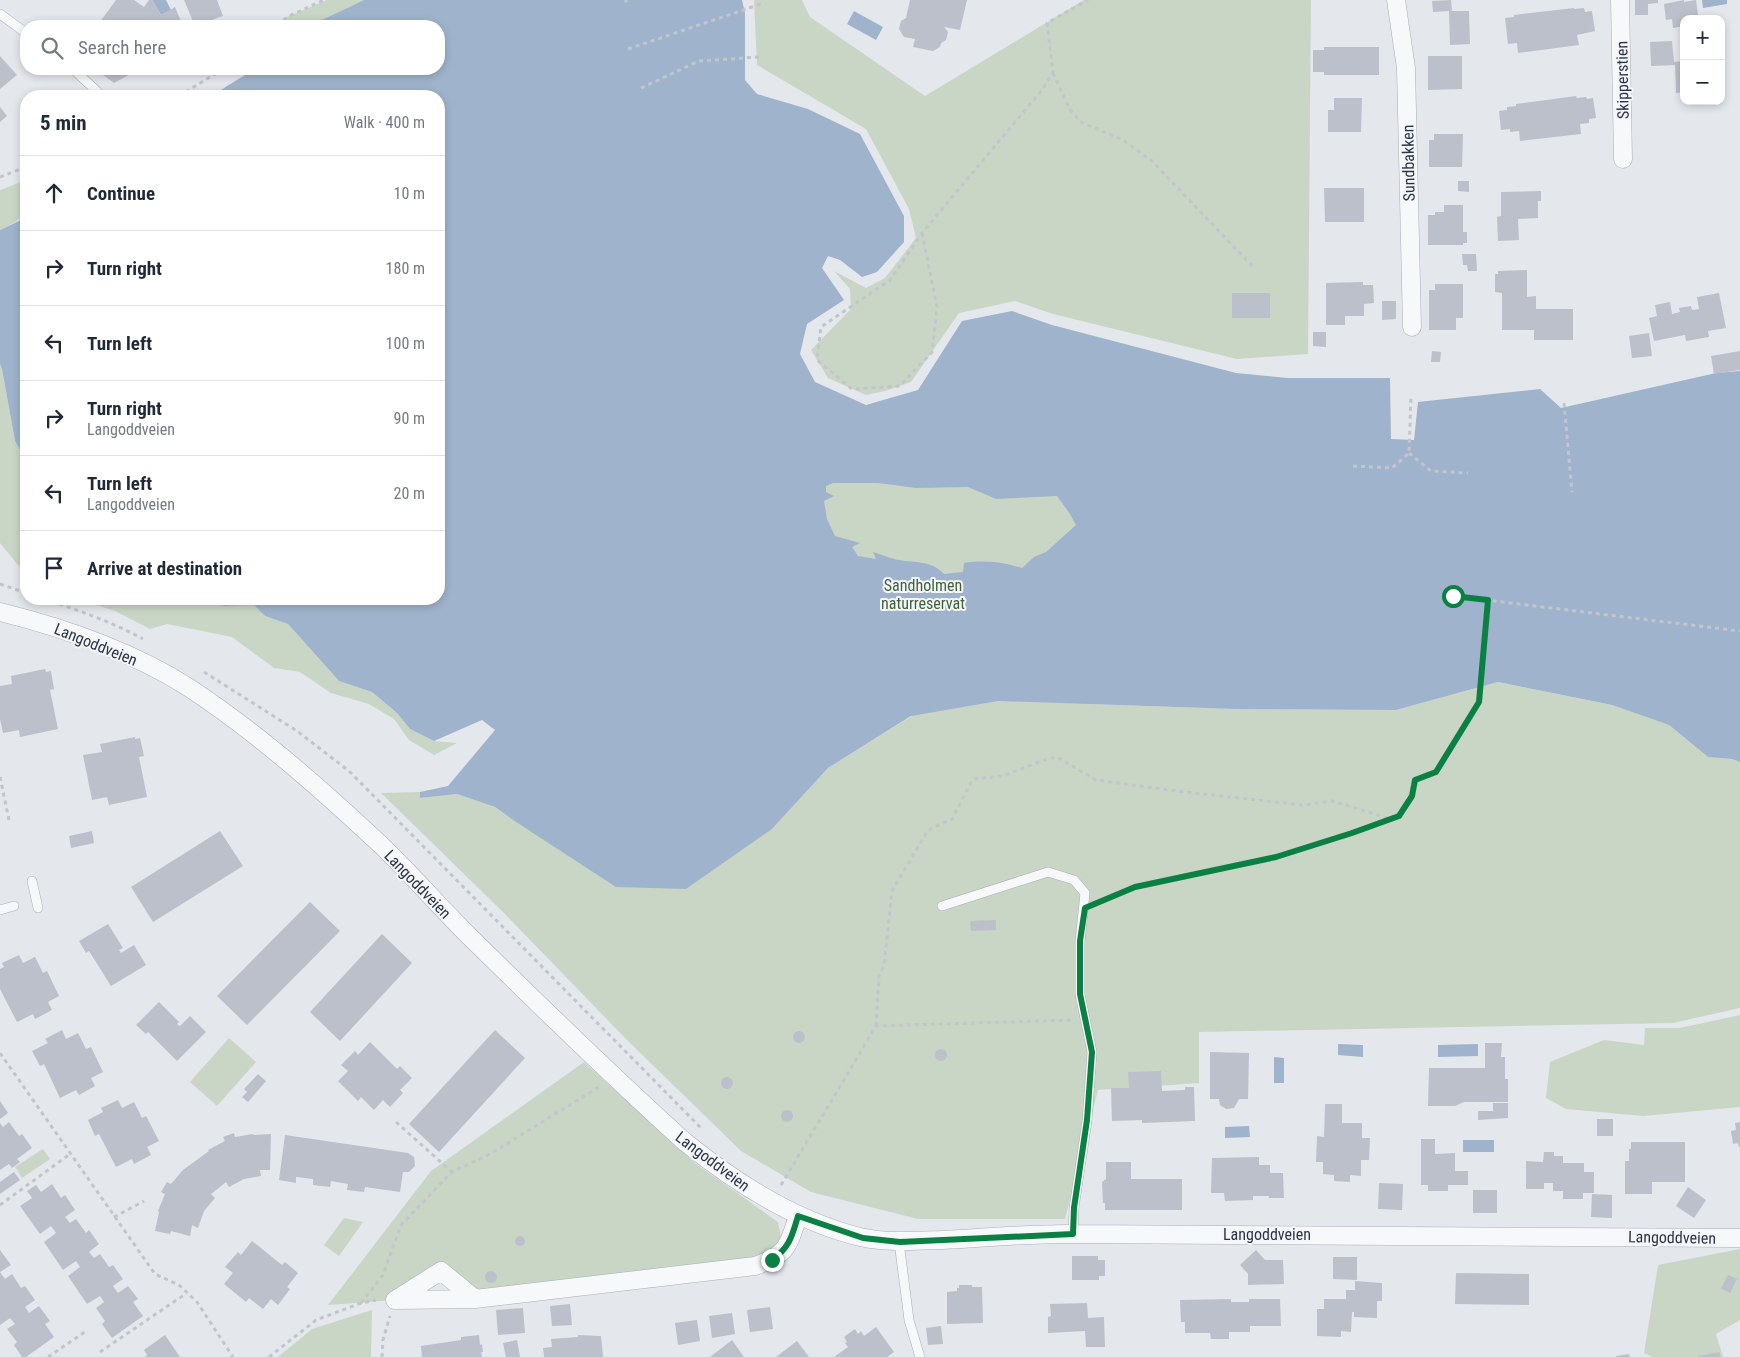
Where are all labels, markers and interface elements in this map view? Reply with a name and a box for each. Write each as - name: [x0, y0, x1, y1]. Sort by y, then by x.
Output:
- map controls: [1680, 15, 1725, 105]
- button: +: [1680, 15, 1725, 60]
- search box: [20, 20, 445, 75]
- icon: search: [38, 34, 66, 62]
- text: Search here: [78, 36, 166, 59]
- street label: Skipperstien: [1612, 41, 1633, 119]
- button: −: [1680, 60, 1725, 105]
- text: 5 min: [40, 111, 87, 135]
- text: Walk · 400 m: [344, 113, 425, 132]
- street label: Sundbakken: [1398, 124, 1419, 202]
- icon: ahead: [40, 179, 68, 207]
- text: Continue: [87, 182, 155, 205]
- text: 10 m: [393, 184, 425, 203]
- icon: right: [40, 254, 68, 282]
- text: Turn right: [87, 257, 162, 280]
- text: 180 m: [386, 259, 425, 278]
- icon: left: [40, 329, 68, 357]
- text: Turn left: [87, 332, 152, 355]
- text: 100 m: [386, 334, 425, 353]
- text: Turn right: [87, 397, 162, 420]
- icon: right: [40, 404, 68, 432]
- text: 90 m: [393, 409, 425, 428]
- text: Langoddveien: [87, 420, 175, 439]
- text: Turn left: [87, 472, 152, 495]
- icon: left: [40, 479, 68, 507]
- text: 20 m: [393, 484, 425, 503]
- text: Langoddveien: [87, 495, 175, 514]
- icon: arrive: [40, 554, 68, 582]
- text: Arrive at destination: [87, 557, 242, 580]
- park label: Sandholmen naturreservat: [881, 576, 965, 613]
- route start: [1442, 585, 1465, 608]
- street label: Langoddveien: [51, 619, 140, 670]
- street label: Langoddveien: [380, 846, 455, 923]
- street label: Langoddveien: [672, 1127, 754, 1195]
- street label: Langoddveien: [1223, 1225, 1311, 1244]
- street label: Langoddveien: [1628, 1227, 1716, 1248]
- route end: [761, 1249, 784, 1272]

